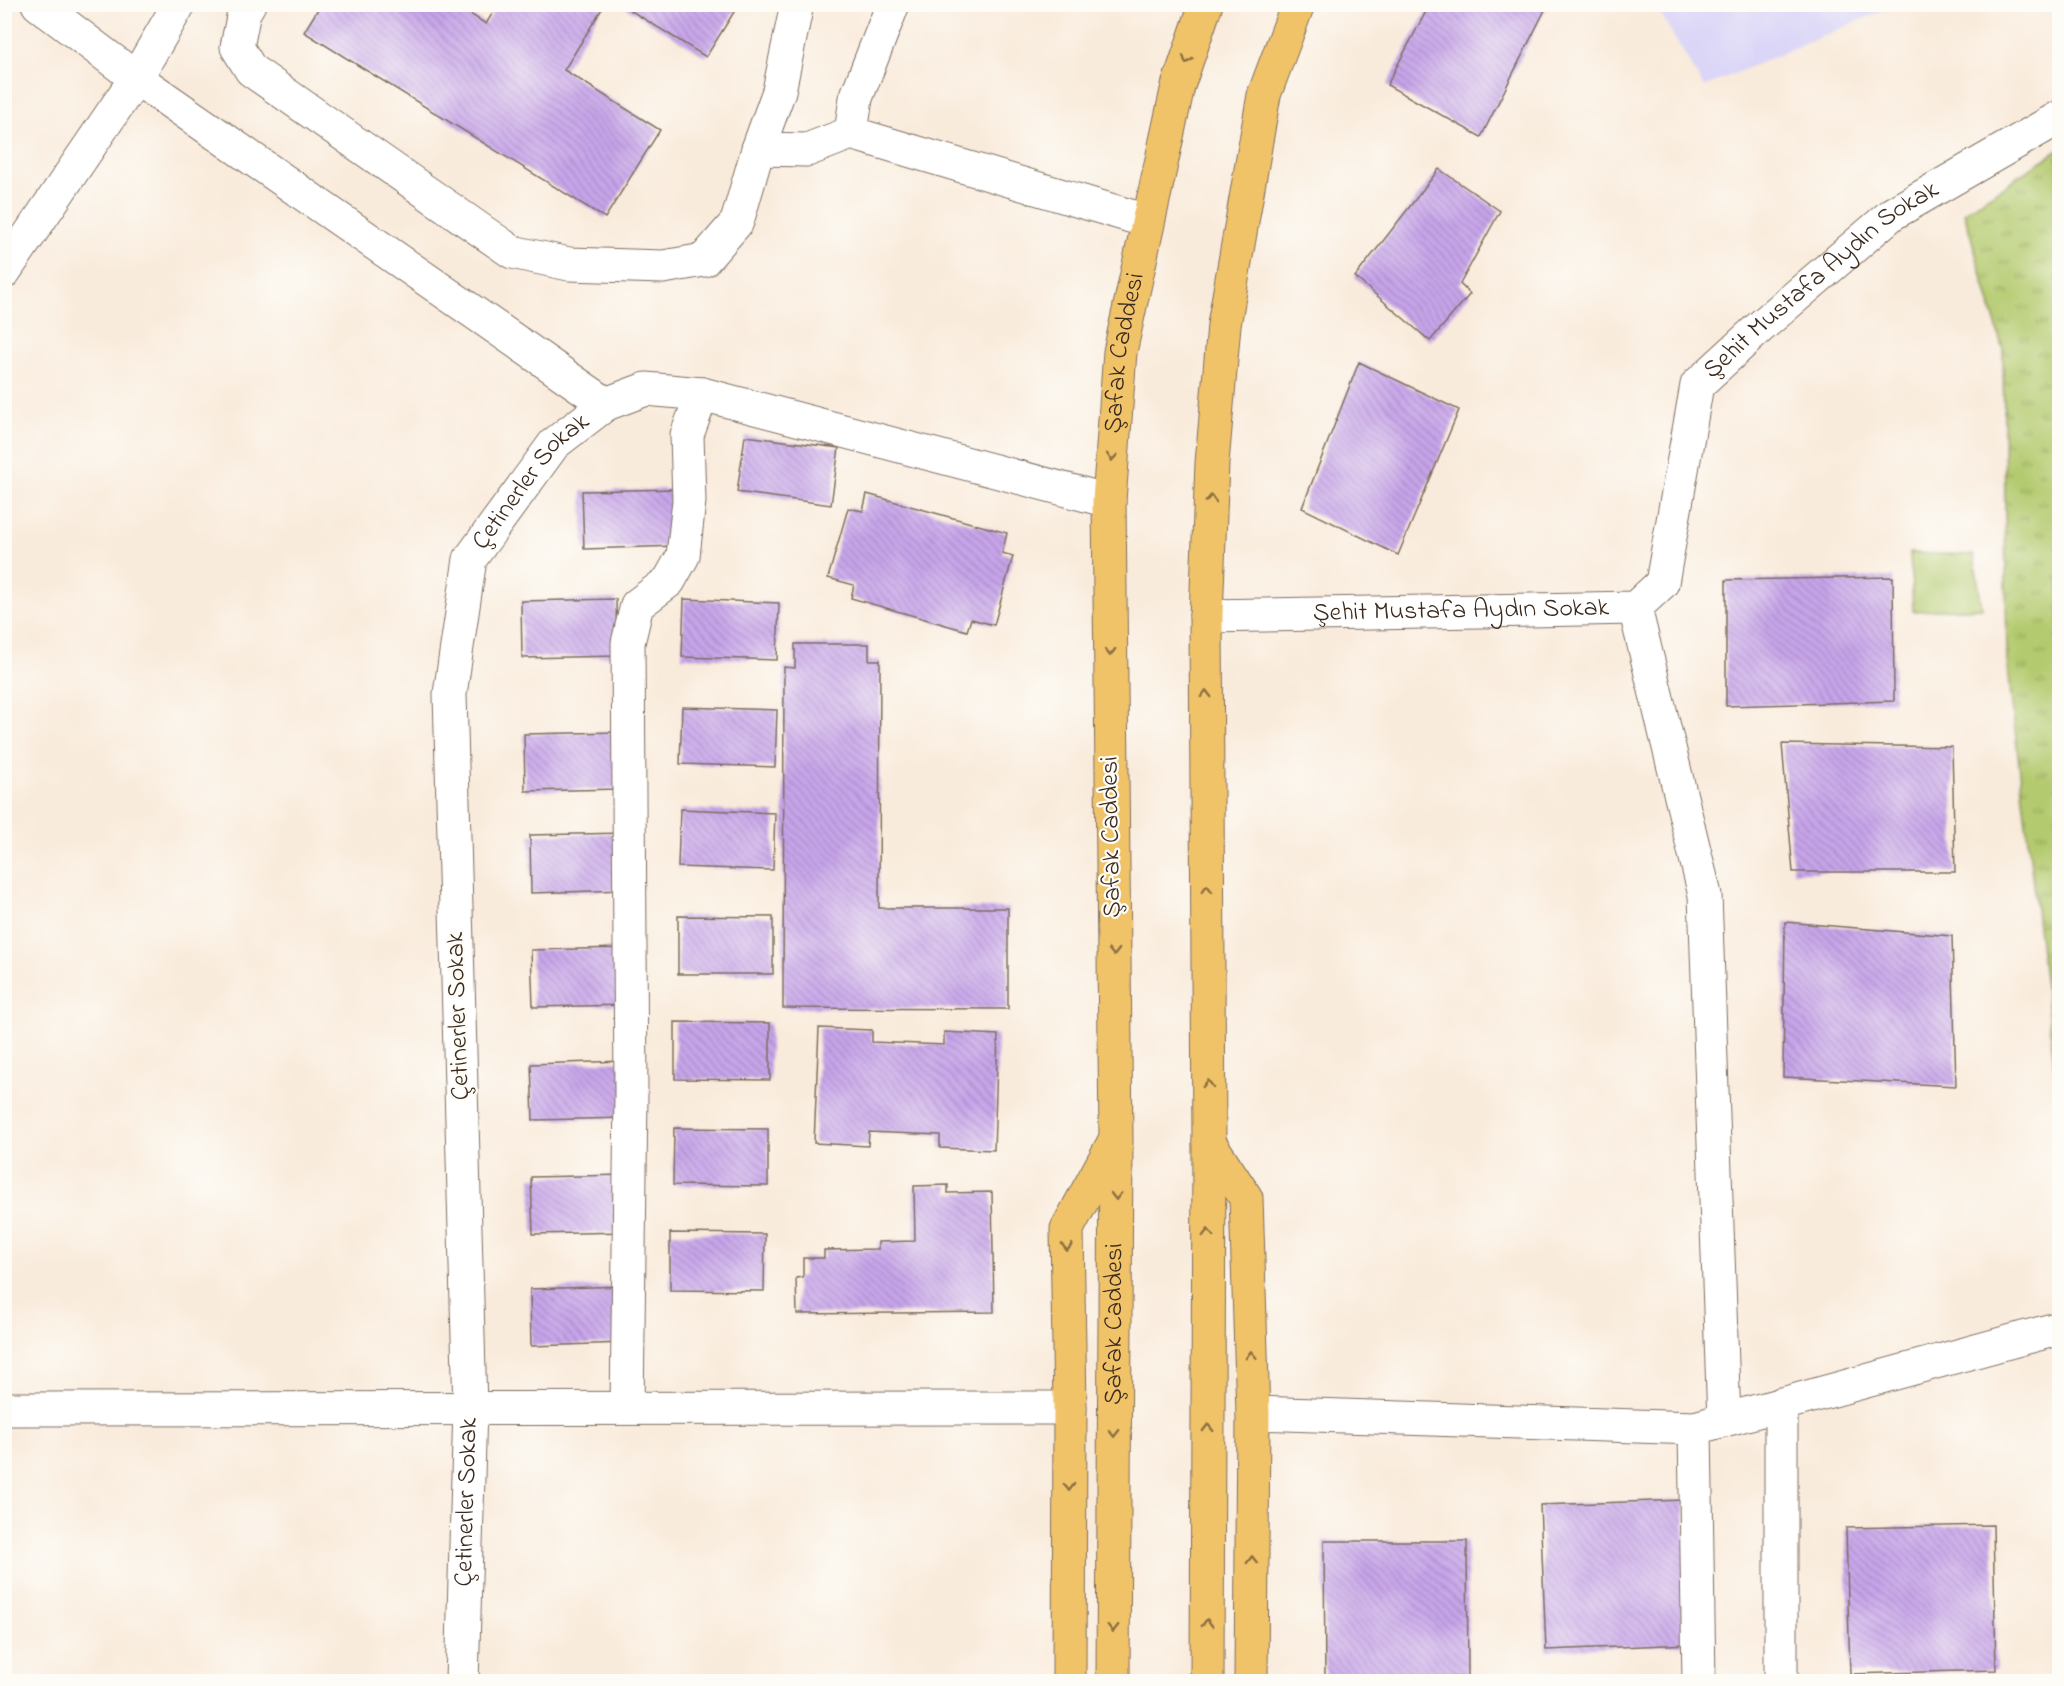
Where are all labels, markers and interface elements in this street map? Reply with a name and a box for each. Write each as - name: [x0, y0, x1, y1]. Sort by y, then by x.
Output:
- one-way arrow: [1182, 54, 1194, 65]
- street label: Şehit Mustafa Aydın Sokak: [1695, 171, 1947, 389]
- street label: Şafak Caddesi: [1095, 269, 1156, 435]
- street label: Çetinerler Sokak: [463, 403, 599, 558]
- one-way arrow: [1106, 452, 1119, 461]
- one-way arrow: [1204, 494, 1217, 503]
- street label: Şehit Mustafa Aydın Sokak: [1313, 589, 1610, 633]
- one-way arrow: [1104, 647, 1116, 656]
- one-way arrow: [1200, 689, 1212, 698]
- street label: Şafak Caddesi: [1092, 756, 1132, 918]
- one-way arrow: [1201, 884, 1213, 893]
- street label: Çetinerler Sokak: [437, 930, 481, 1101]
- one-way arrow: [1107, 947, 1120, 956]
- one-way arrow: [1202, 1079, 1214, 1088]
- one-way arrow: [1110, 1192, 1122, 1201]
- one-way arrow: [1202, 1229, 1214, 1238]
- one-way arrow: [1061, 1242, 1073, 1251]
- street label: Şafak Caddesi: [1096, 1243, 1134, 1405]
- one-way arrow: [1245, 1350, 1257, 1359]
- street label: Çetinerler Sokak: [446, 1417, 489, 1587]
- one-way arrow: [1202, 1424, 1214, 1433]
- one-way arrow: [1108, 1429, 1121, 1438]
- one-way arrow: [1063, 1483, 1075, 1492]
- one-way arrow: [1246, 1556, 1258, 1565]
- one-way arrow: [1201, 1619, 1213, 1628]
- one-way arrow: [1107, 1624, 1119, 1633]

